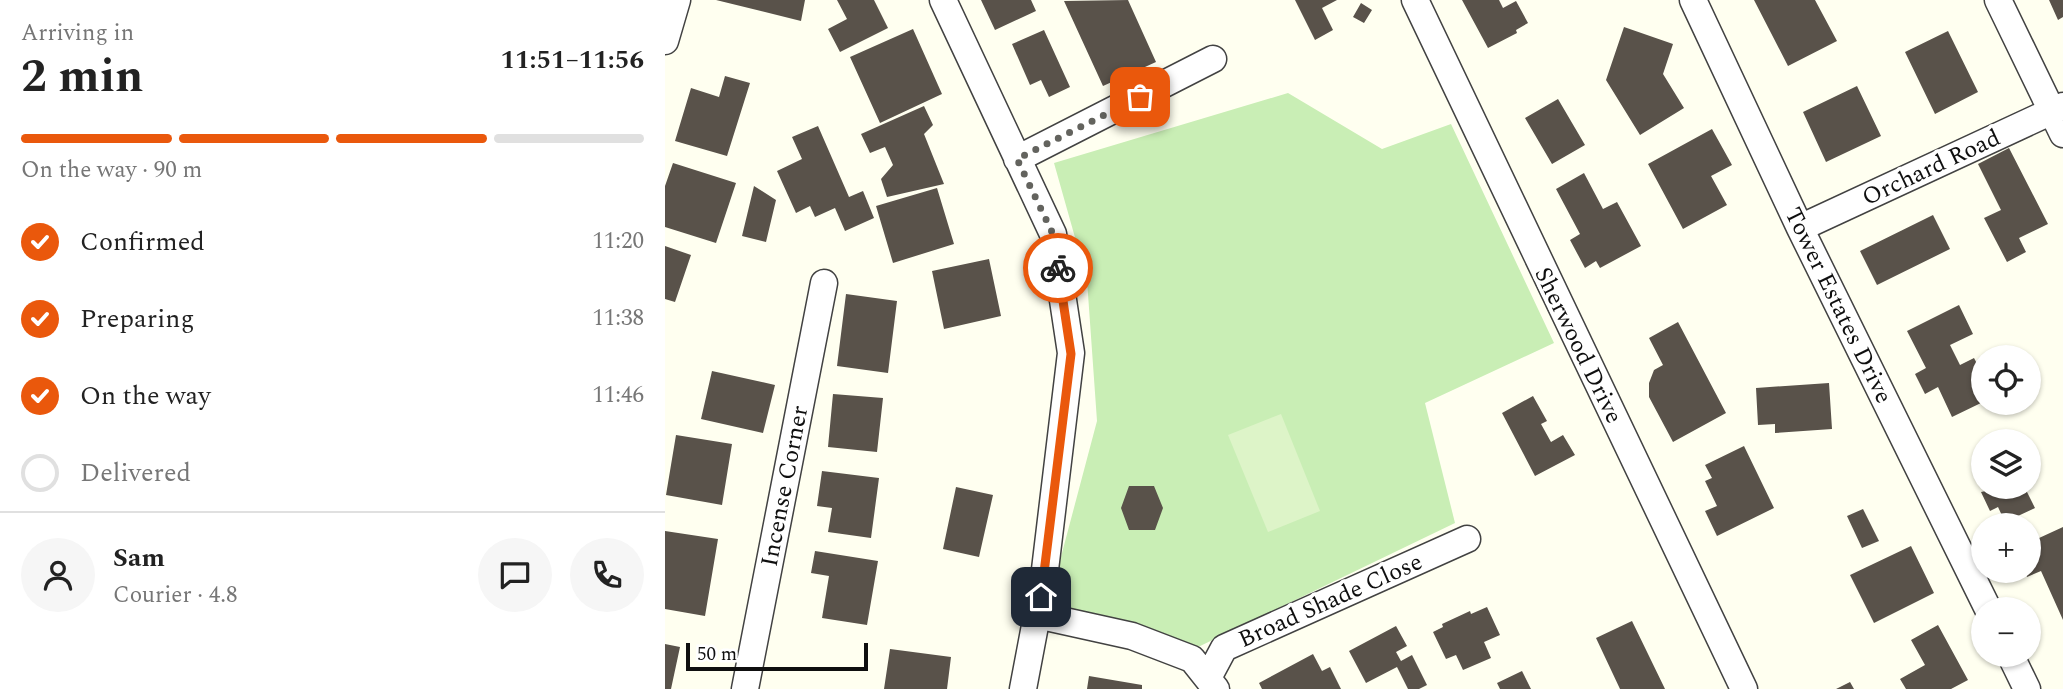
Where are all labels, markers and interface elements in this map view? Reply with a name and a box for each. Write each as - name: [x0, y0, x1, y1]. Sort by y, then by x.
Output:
- text: Arriving in: [21, 16, 134, 51]
- text: 11:51–11:56: [500, 40, 644, 80]
- text: 2 min: [21, 42, 143, 112]
- pin: [1110, 67, 1170, 127]
- icon: bag: [1121, 78, 1159, 116]
- street label: Orchard Road: [1856, 120, 2007, 216]
- text: On the way · 90 m: [21, 153, 202, 188]
- street label: Tower Estates Drive: [1775, 201, 1901, 410]
- text: Confirmed: [80, 222, 205, 262]
- icon: check: [21, 223, 59, 261]
- text: 11:20: [592, 224, 644, 259]
- courier: [1023, 233, 1093, 303]
- icon: bike: [1039, 249, 1077, 287]
- street label: Sherwood Drive: [1525, 261, 1632, 430]
- text: Preparing: [80, 299, 194, 339]
- icon: check: [21, 300, 59, 338]
- text: 11:38: [592, 301, 644, 336]
- map controls: [1971, 345, 2041, 667]
- button: locate: [1971, 345, 2041, 415]
- text: On the way: [80, 376, 211, 416]
- icon: check: [21, 377, 59, 415]
- text: 11:46: [592, 378, 644, 413]
- street label: Incense Corner: [752, 403, 818, 570]
- button: layers: [1971, 429, 2041, 499]
- text: Delivered: [80, 453, 191, 493]
- button: +: [1971, 513, 2041, 583]
- button: person: [21, 538, 95, 612]
- text: Sam: [113, 538, 165, 578]
- button: chat: [478, 538, 552, 612]
- button: phone: [570, 538, 644, 612]
- street label: Broad Shade Close: [1232, 544, 1428, 658]
- pin: [1011, 567, 1071, 627]
- text: Courier · 4.8: [113, 578, 238, 613]
- icon: home: [1022, 578, 1060, 616]
- button: −: [1971, 597, 2041, 667]
- scale bar: [686, 640, 868, 672]
- text: 50 m: [697, 640, 737, 669]

